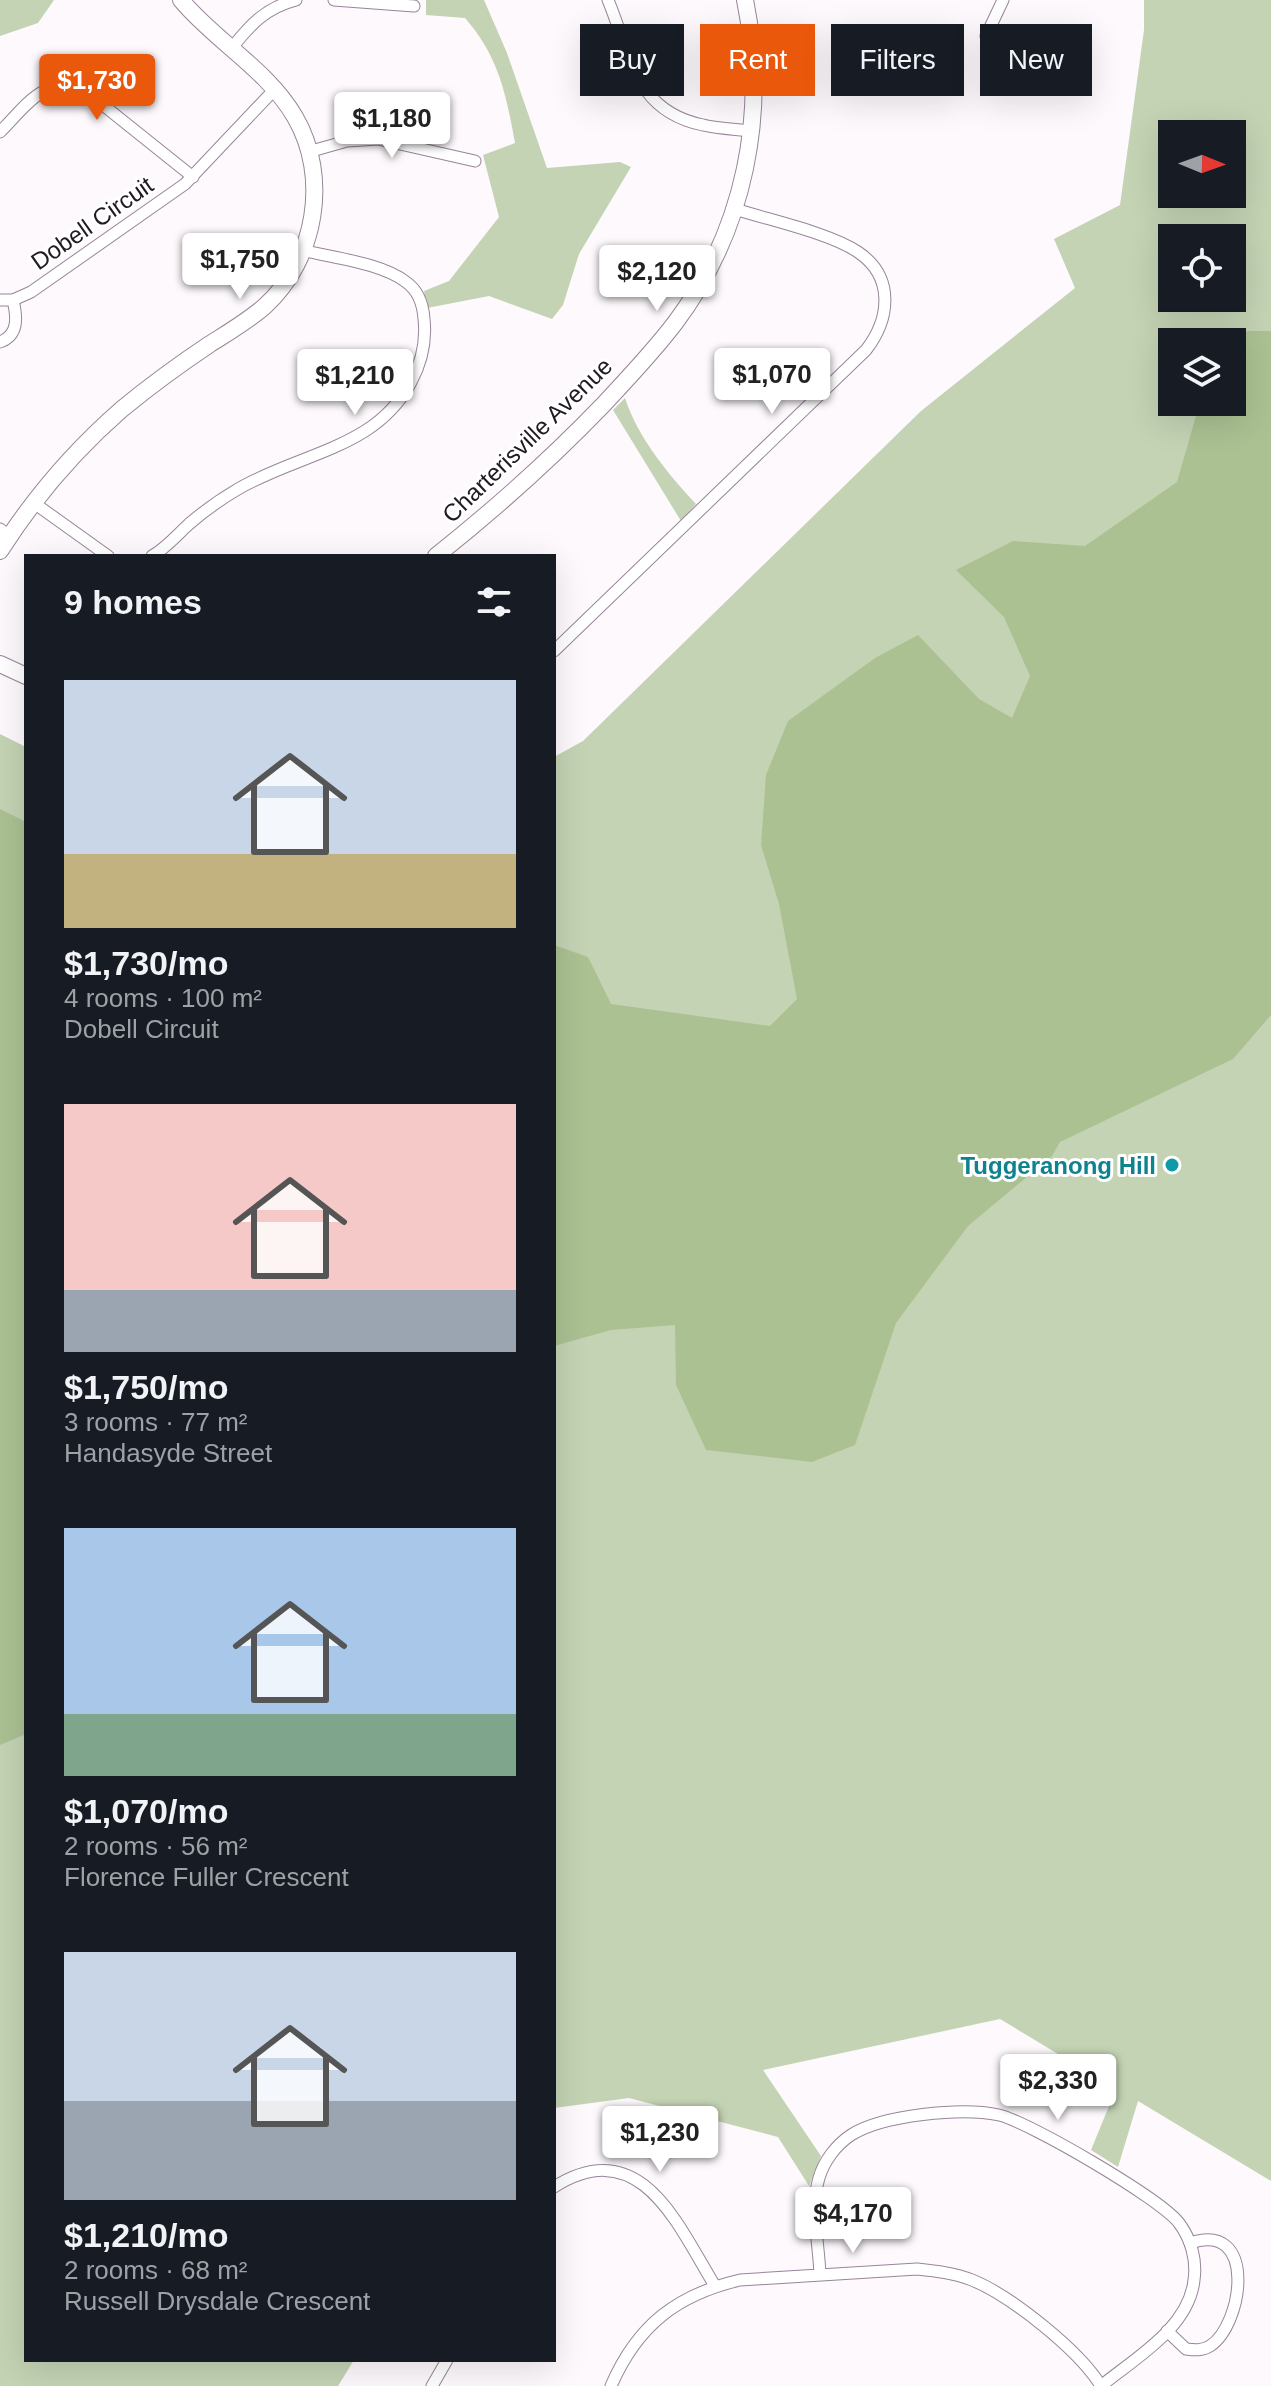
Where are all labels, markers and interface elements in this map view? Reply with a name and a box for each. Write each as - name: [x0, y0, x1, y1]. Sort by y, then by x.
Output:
- chip: Buy: [580, 24, 684, 96]
- chip: Rent: [700, 24, 815, 96]
- chip: Filters: [831, 24, 964, 96]
- chip: New: [980, 24, 1092, 96]
- pin: $1,730: [32, 54, 162, 122]
- text: $1,730: [57, 65, 137, 95]
- pin: $1,180: [327, 92, 457, 160]
- text: $1,180: [352, 103, 432, 133]
- north arrow: [1158, 120, 1246, 208]
- map controls: [1158, 120, 1246, 416]
- street label: Dobell Circuit: [26, 171, 158, 275]
- button: locate: [1158, 224, 1246, 312]
- pin: $1,750: [175, 233, 305, 301]
- text: $1,750: [200, 244, 280, 274]
- pin: $2,120: [592, 245, 722, 313]
- text: $2,120: [617, 256, 697, 286]
- button: layers: [1158, 328, 1246, 416]
- pin: $1,070: [707, 348, 837, 416]
- pin: $1,210: [290, 349, 420, 417]
- street label: Charterisville Avenue: [437, 352, 617, 528]
- text: $1,070: [732, 359, 812, 389]
- text: $1,210: [315, 360, 395, 390]
- icon: filters: [472, 580, 516, 624]
- text: 9 homes: [64, 583, 202, 621]
- icon: home: [218, 732, 362, 876]
- text: $1,730/mo: [64, 944, 228, 982]
- text: 4 rooms · 100 m²: [64, 983, 262, 1013]
- text: Dobell Circuit: [64, 1014, 219, 1044]
- place label: Tuggeranong Hill: [960, 1152, 1156, 1179]
- icon: home: [218, 1156, 362, 1300]
- marker: Tuggeranong Hill: [1163, 1156, 1181, 1174]
- text: $1,750/mo: [64, 1368, 228, 1406]
- text: 3 rooms · 77 m²: [64, 1407, 248, 1437]
- text: Handasyde Street: [64, 1438, 272, 1468]
- icon: home: [218, 1580, 362, 1724]
- text: $1,070/mo: [64, 1792, 228, 1830]
- text: 2 rooms · 56 m²: [64, 1831, 248, 1861]
- text: Florence Fuller Crescent: [64, 1862, 349, 1892]
- icon: home: [218, 2004, 362, 2148]
- pin: $2,330: [993, 2054, 1123, 2122]
- text: $2,330: [1018, 2065, 1098, 2095]
- pin: $1,230: [595, 2106, 725, 2174]
- text: $1,230: [620, 2117, 700, 2147]
- pin: $4,170: [788, 2187, 918, 2255]
- text: $4,170: [813, 2198, 893, 2228]
- text: $1,210/mo: [64, 2216, 228, 2254]
- text: 2 rooms · 68 m²: [64, 2255, 248, 2285]
- text: Russell Drysdale Crescent: [64, 2286, 370, 2316]

